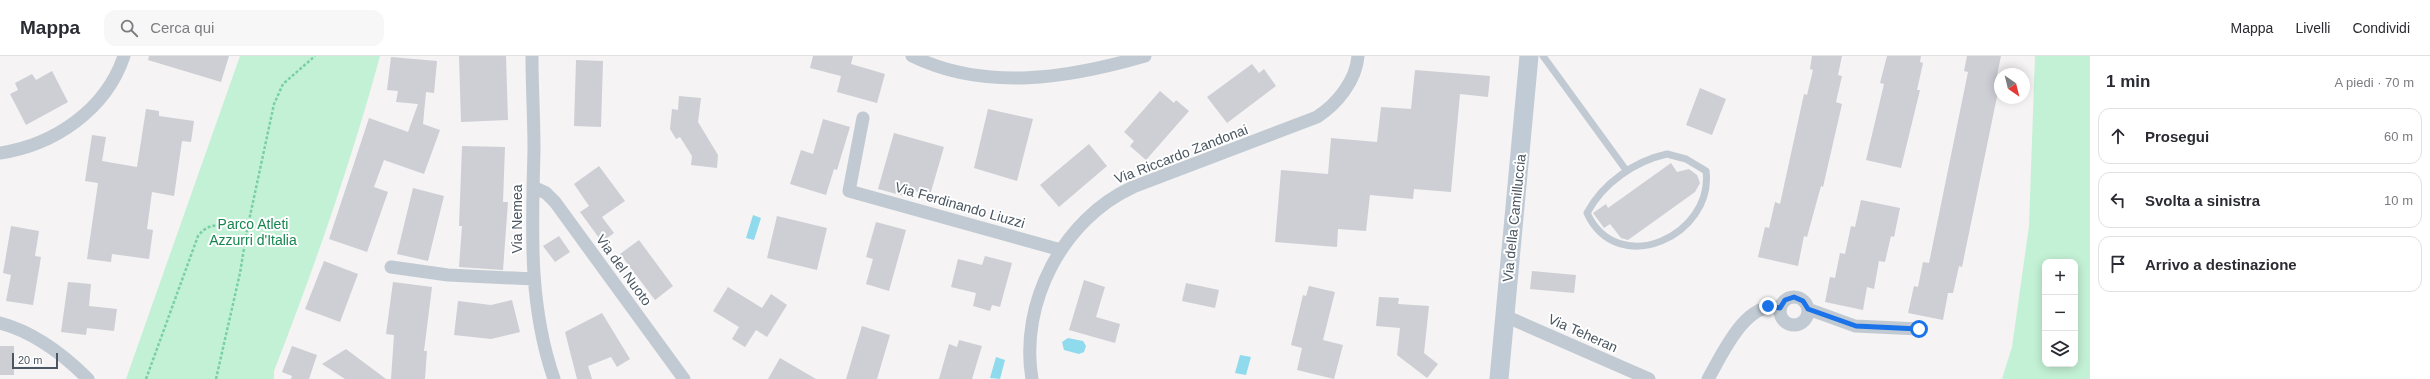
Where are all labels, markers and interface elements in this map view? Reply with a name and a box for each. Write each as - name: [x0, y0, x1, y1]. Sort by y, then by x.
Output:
- search box: [104, 10, 384, 46]
- text: Mappa: [20, 17, 80, 38]
- icon: search: [118, 17, 140, 39]
- text: Cerca qui: [150, 19, 214, 36]
- text: Mappa: [2231, 20, 2273, 36]
- text: Livelli: [2295, 20, 2330, 36]
- text: Condividi: [2352, 20, 2410, 36]
- north arrow: [1994, 68, 2030, 104]
- text: 1 min: [2106, 72, 2150, 91]
- text: A piedi · 70 m: [2335, 75, 2414, 90]
- street label: Via Riccardo Zandonai: [1112, 121, 1250, 187]
- icon: ahead: [2107, 125, 2129, 147]
- text: Prosegui: [2145, 128, 2209, 145]
- text: 60 m: [2384, 129, 2413, 144]
- street label: Via della Camilluccia: [1499, 153, 1529, 283]
- street label: Via Ferdinando Liuzzi: [893, 179, 1027, 231]
- street label: Via Nemea: [509, 184, 525, 254]
- icon: left: [2107, 189, 2129, 211]
- text: Svolta a sinistra: [2145, 192, 2260, 209]
- text: 10 m: [2384, 193, 2413, 208]
- park label: Parco Atleti Azzurri d'Italia: [209, 216, 297, 248]
- street label: Via del Nuoto: [593, 231, 655, 309]
- icon: arrive: [2107, 253, 2129, 275]
- text: Arrivo a destinazione: [2145, 256, 2297, 273]
- map controls: [2042, 259, 2078, 367]
- button: +: [2042, 259, 2078, 295]
- button: −: [2042, 295, 2078, 331]
- route end: [1759, 297, 1777, 315]
- street label: Via Teheran: [1546, 311, 1620, 355]
- route start: [1910, 320, 1928, 338]
- button: layers: [2042, 331, 2078, 367]
- scale bar: [12, 351, 58, 370]
- text: 20 m: [18, 354, 42, 366]

